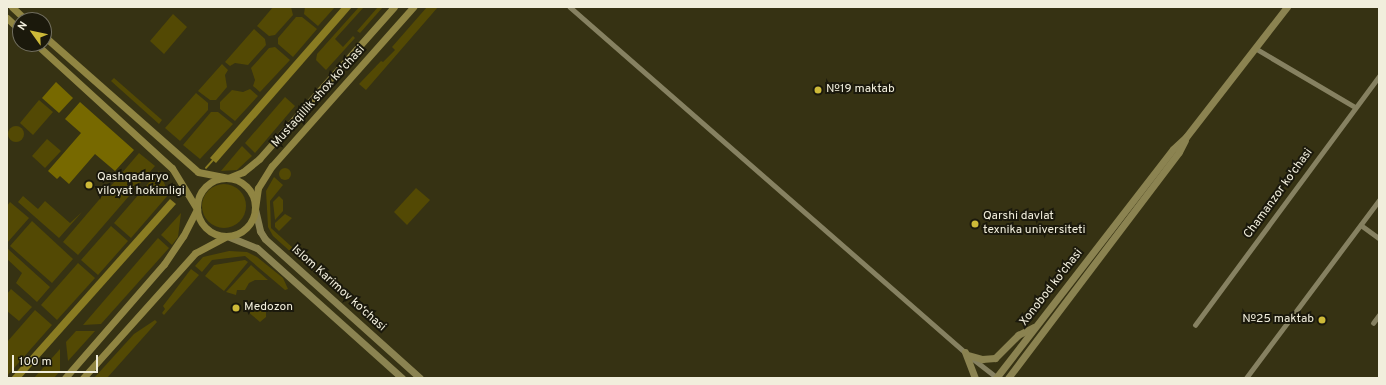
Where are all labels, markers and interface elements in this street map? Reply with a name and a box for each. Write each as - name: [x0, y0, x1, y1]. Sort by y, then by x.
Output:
- north arrow: [12, 12, 52, 52]
- text: N: [15, 19, 31, 33]
- street label: Mustaqillik shox ko'chasi: [269, 43, 369, 151]
- place label: №19 maktab: [826, 83, 895, 97]
- marker: №19 maktab: [813, 85, 823, 95]
- street label: Chamanzor ko'chasi: [1242, 146, 1316, 242]
- place label: Qashqadaryo viloyat hokimligi: [97, 171, 185, 199]
- marker: Qashqadaryo viloyat hokimligi: [84, 180, 94, 190]
- place label: Qarshi davlat texnika universiteti: [983, 210, 1085, 238]
- marker: Qarshi davlat texnika universiteti: [970, 219, 980, 229]
- street label: Islom Karimov ko‘chasi: [288, 243, 388, 335]
- street label: Xonobod ko'chasi: [1018, 247, 1086, 329]
- place label: Medozon: [244, 301, 293, 315]
- marker: Medozon: [231, 303, 241, 313]
- place label: №25 maktab: [1242, 313, 1314, 327]
- marker: №25 maktab: [1317, 315, 1327, 325]
- scale bar: [14, 347, 100, 373]
- text: 100 m: [19, 354, 52, 370]

